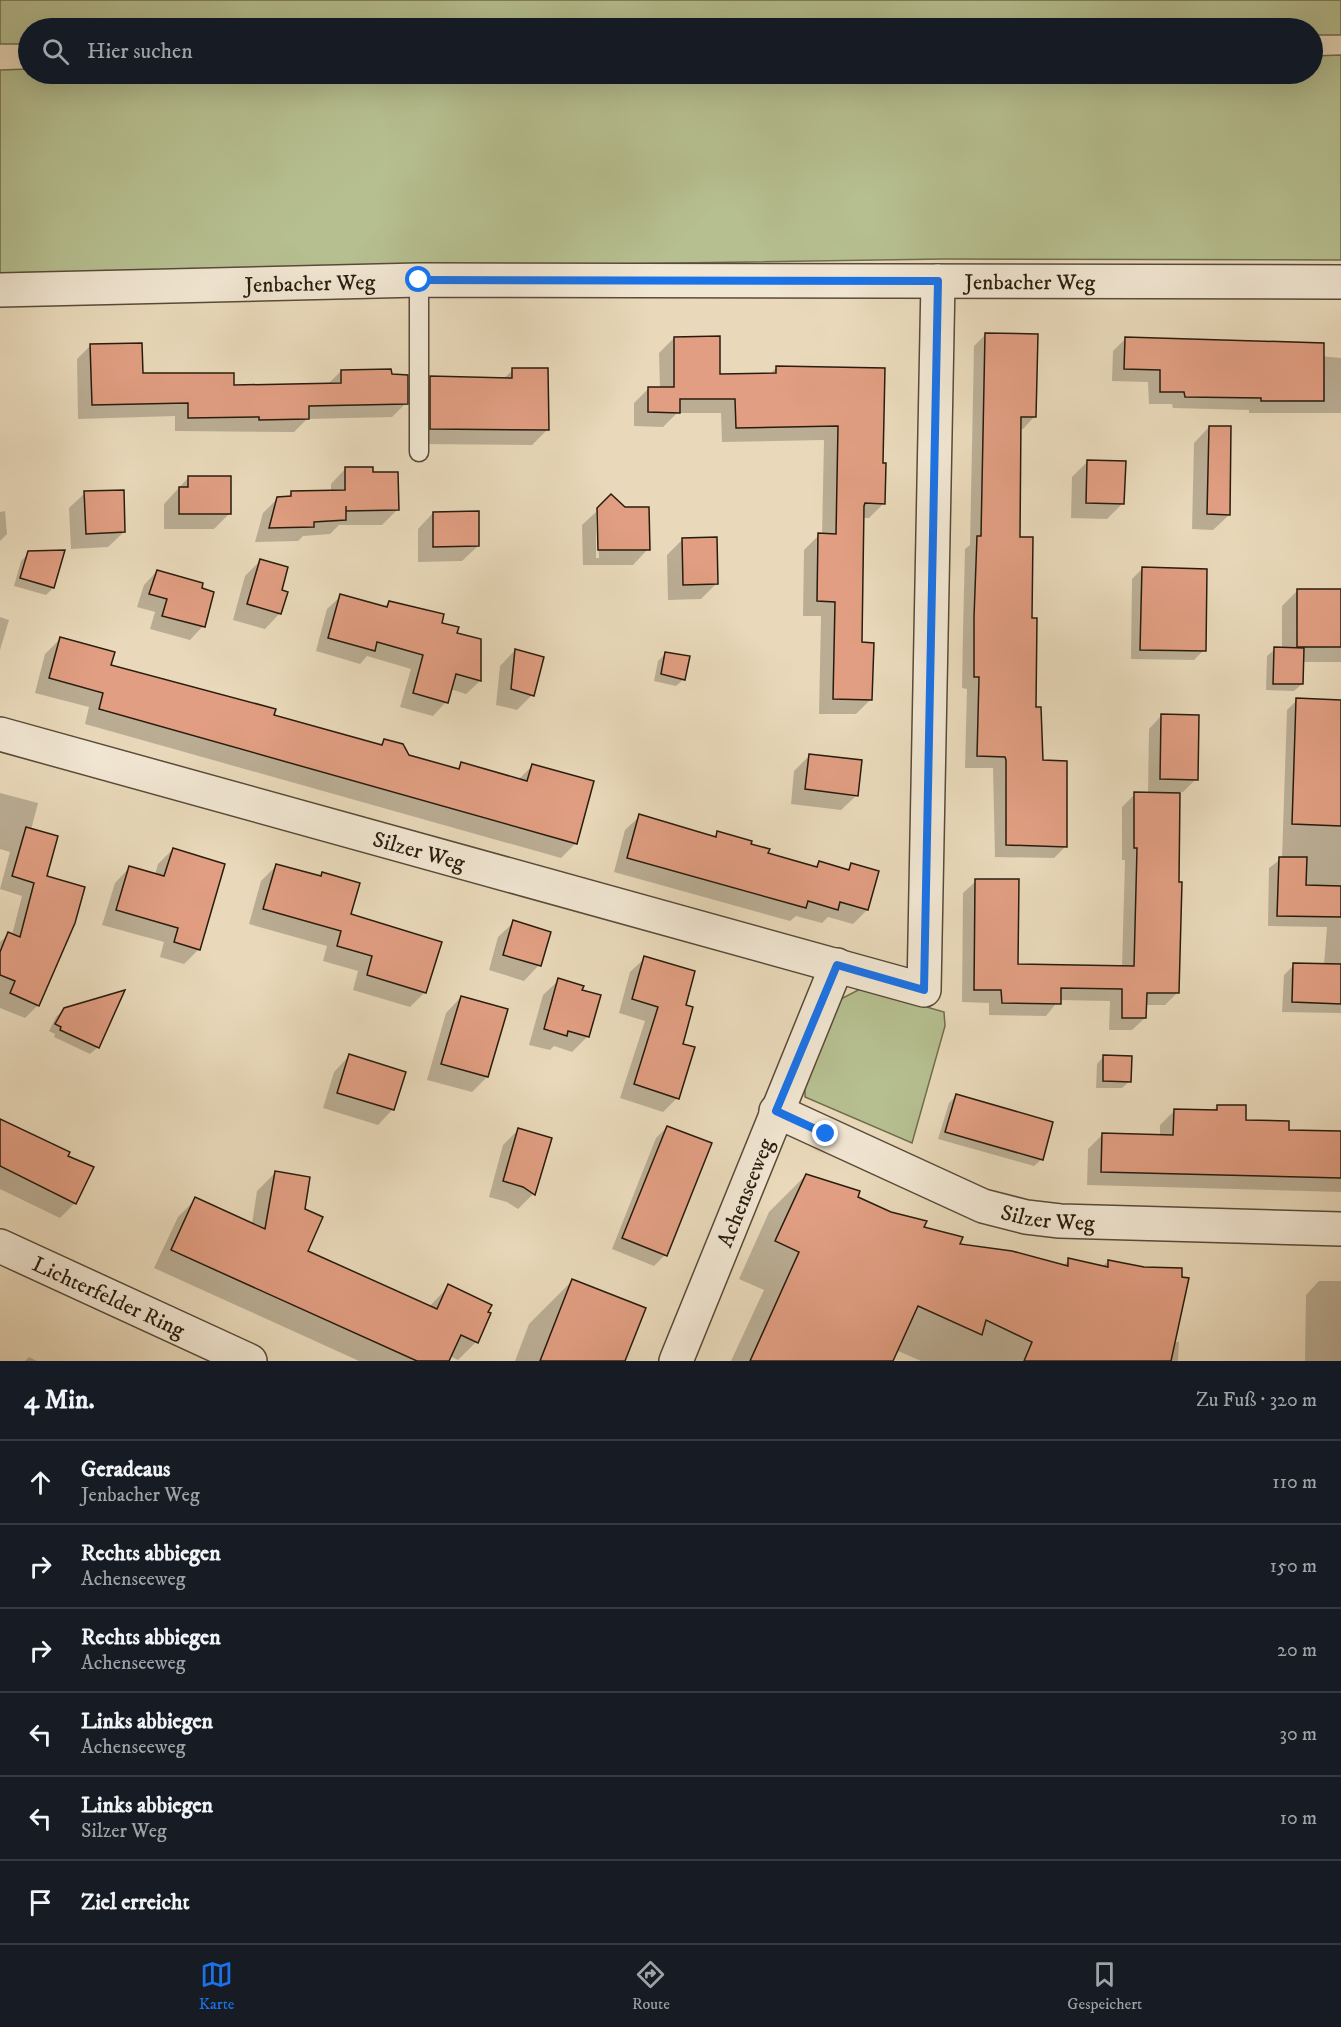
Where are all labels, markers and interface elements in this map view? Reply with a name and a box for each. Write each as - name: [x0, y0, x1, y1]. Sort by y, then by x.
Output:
- search box: [18, 18, 1323, 84]
- icon: search: [39, 35, 72, 68]
- text: Hier suchen: [87, 38, 193, 65]
- route start: [405, 266, 431, 292]
- street label: Jenbacher Weg: [242, 269, 376, 299]
- street label: Jenbacher Weg: [963, 269, 1095, 296]
- street label: Silzer Weg: [370, 826, 468, 877]
- route end: [812, 1120, 838, 1146]
- street label: Achenseeweg: [712, 1134, 780, 1251]
- street label: Silzer Weg: [998, 1199, 1095, 1237]
- street label: Lichterfelder Ring: [28, 1251, 189, 1344]
- text: 4 Min.: [24, 1384, 95, 1417]
- text: Zu Fuß · 320 m: [1196, 1388, 1317, 1413]
- text: Geradeaus: [81, 1456, 170, 1483]
- icon: ahead: [24, 1466, 57, 1499]
- text: 110 m: [1272, 1470, 1317, 1495]
- text: Jenbacher Weg: [81, 1483, 200, 1508]
- text: Rechts abbiegen: [81, 1540, 221, 1567]
- icon: right: [24, 1550, 57, 1583]
- text: 150 m: [1270, 1554, 1317, 1579]
- text: Achenseeweg: [81, 1567, 186, 1592]
- text: Rechts abbiegen: [81, 1624, 221, 1651]
- icon: right: [24, 1634, 57, 1667]
- text: 20 m: [1277, 1638, 1317, 1663]
- text: Achenseeweg: [81, 1651, 186, 1676]
- text: Links abbiegen: [81, 1708, 213, 1735]
- icon: left: [24, 1718, 57, 1751]
- text: 30 m: [1279, 1722, 1317, 1747]
- text: Achenseeweg: [81, 1735, 186, 1760]
- text: Links abbiegen: [81, 1792, 213, 1819]
- icon: left: [24, 1802, 57, 1835]
- text: 10 m: [1280, 1806, 1317, 1831]
- text: Silzer Weg: [81, 1819, 167, 1844]
- icon: arrive: [24, 1886, 57, 1919]
- text: Ziel erreicht: [81, 1889, 189, 1916]
- tab: Karte: [199, 1958, 235, 2014]
- tab: Route: [632, 1958, 670, 2014]
- tab: Gespeichert: [1067, 1958, 1142, 2014]

